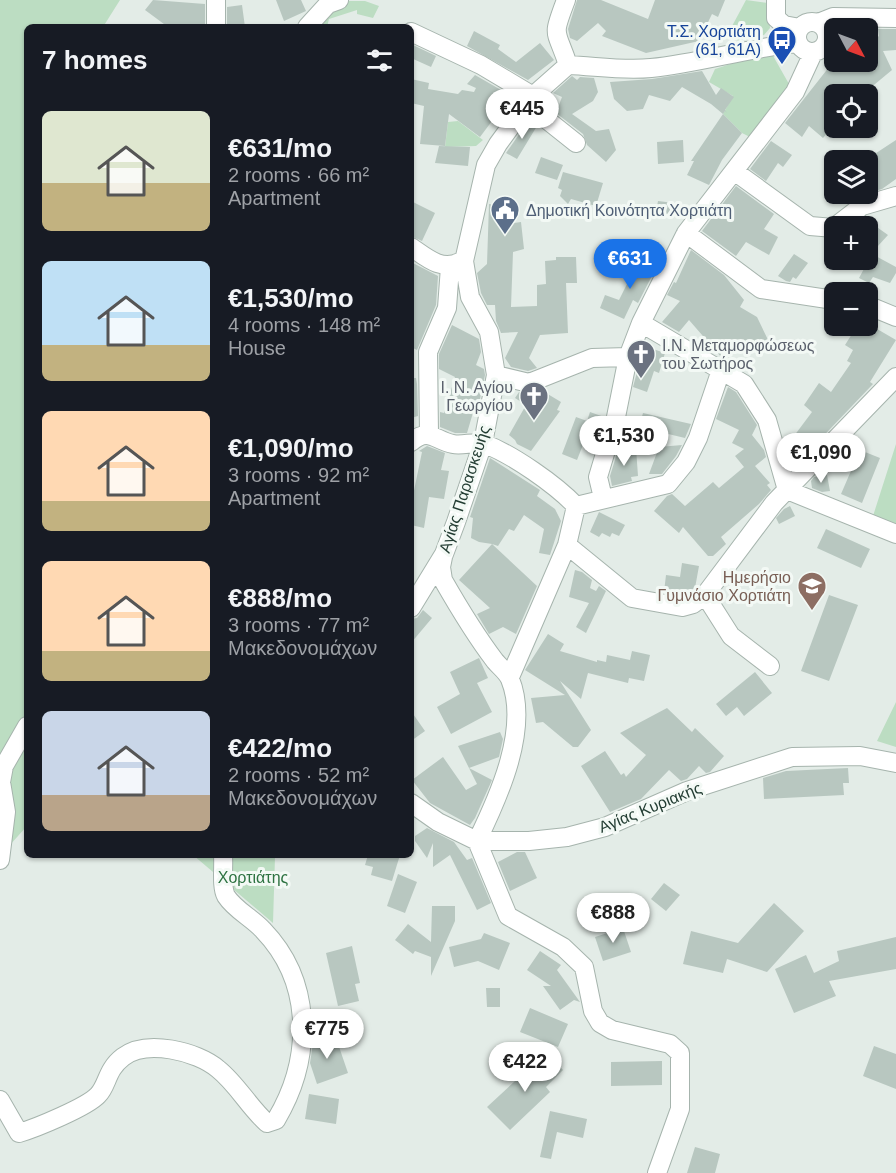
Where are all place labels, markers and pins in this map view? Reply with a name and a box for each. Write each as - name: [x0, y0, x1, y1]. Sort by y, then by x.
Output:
- place label: Τ.Σ. Χορτιάτη (61, 61Α): [667, 23, 761, 58]
- bus stop icon: Τ.Σ. Χορτιάτη (61, 61Α): [766, 24, 798, 66]
- pin: €445: [486, 89, 558, 140]
- public building icon: Δημοτική Κοινότητα Χορτιάτη: [489, 194, 521, 236]
- place label: Δημοτική Κοινότητα Χορτιάτη: [526, 202, 732, 219]
- pin: €631: [594, 239, 666, 290]
- place label: I.N. Μεταμορφώσεως του Σωτήρος: [662, 337, 815, 372]
- church icon: I.N. Μεταμορφώσεως του Σωτήρος: [625, 338, 657, 380]
- place label: Ι. Ν. Αγίου Γεωργίου: [441, 379, 513, 414]
- church icon: Ι. Ν. Αγίου Γεωργίου: [518, 380, 550, 422]
- pin: €1,530: [575, 416, 673, 467]
- pin: €1,090: [772, 433, 870, 484]
- place label: Ημερήσιο Γυμνάσιο Χορτιάτη: [657, 569, 791, 604]
- school or university icon: Ημερήσιο Γυμνάσιο Χορτιάτη: [796, 570, 828, 612]
- pin: €888: [577, 893, 649, 944]
- pin: €775: [291, 1009, 363, 1060]
- pin: €422: [489, 1042, 561, 1093]

